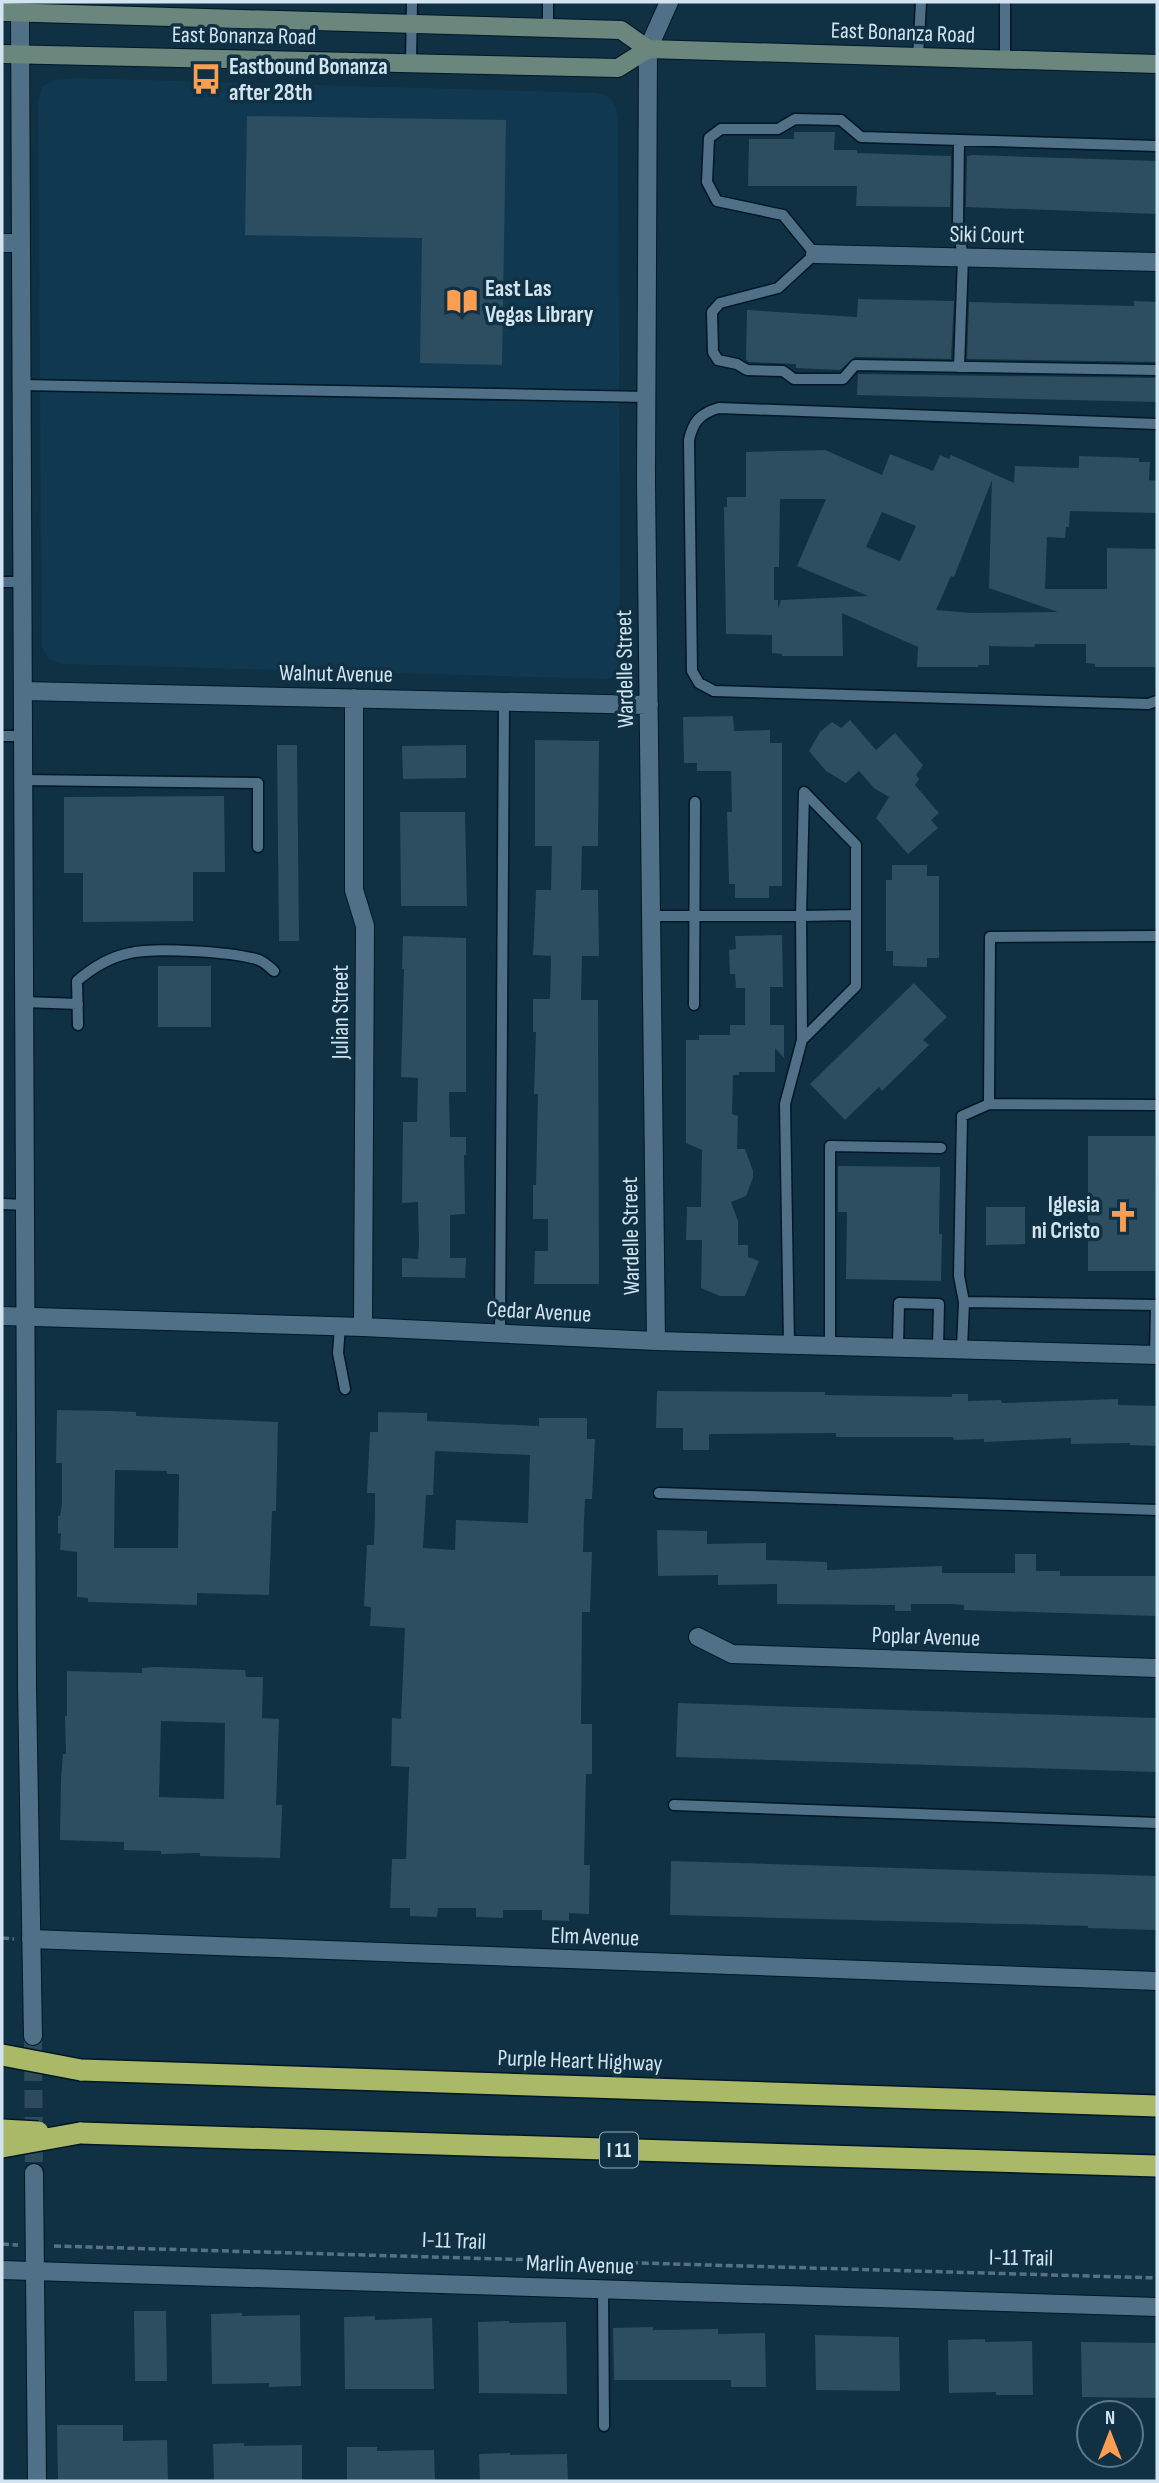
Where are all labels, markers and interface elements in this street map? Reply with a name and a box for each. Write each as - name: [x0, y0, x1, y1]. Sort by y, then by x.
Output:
- street label: East Bonanza Road: [830, 16, 976, 50]
- street label: East Bonanza Road: [172, 21, 316, 51]
- place label: Eastbound Bonanza after 28th: [229, 53, 388, 107]
- bus stop icon: Eastbound Bonanza after 28th: [189, 62, 223, 96]
- street label: Siki Court: [949, 220, 1025, 250]
- place label: East Las Vegas Library: [485, 275, 594, 329]
- library icon: East Las Vegas Library: [445, 284, 479, 318]
- street label: Wardelle Street: [610, 610, 640, 728]
- street label: Walnut Avenue: [279, 659, 393, 689]
- street label: Julian Street: [327, 965, 355, 1060]
- street label: Wardelle Street: [616, 1177, 646, 1295]
- place label: Iglesia ni Cristo: [1032, 1191, 1100, 1245]
- church icon: Iglesia ni Cristo: [1106, 1200, 1140, 1234]
- street label: Cedar Avenue: [486, 1295, 592, 1329]
- street label: Poplar Avenue: [871, 1621, 981, 1653]
- street label: Elm Avenue: [550, 1921, 640, 1953]
- street label: Purple Heart Highway: [497, 2044, 663, 2078]
- road number: I 11: [600, 2132, 638, 2168]
- street label: I-11 Trail: [421, 2226, 487, 2256]
- street label: I-11 Trail: [989, 2243, 1053, 2273]
- street label: Marlin Avenue: [526, 2249, 634, 2281]
- north arrow: [1075, 2399, 1145, 2469]
- text: N: [1105, 2407, 1115, 2430]

